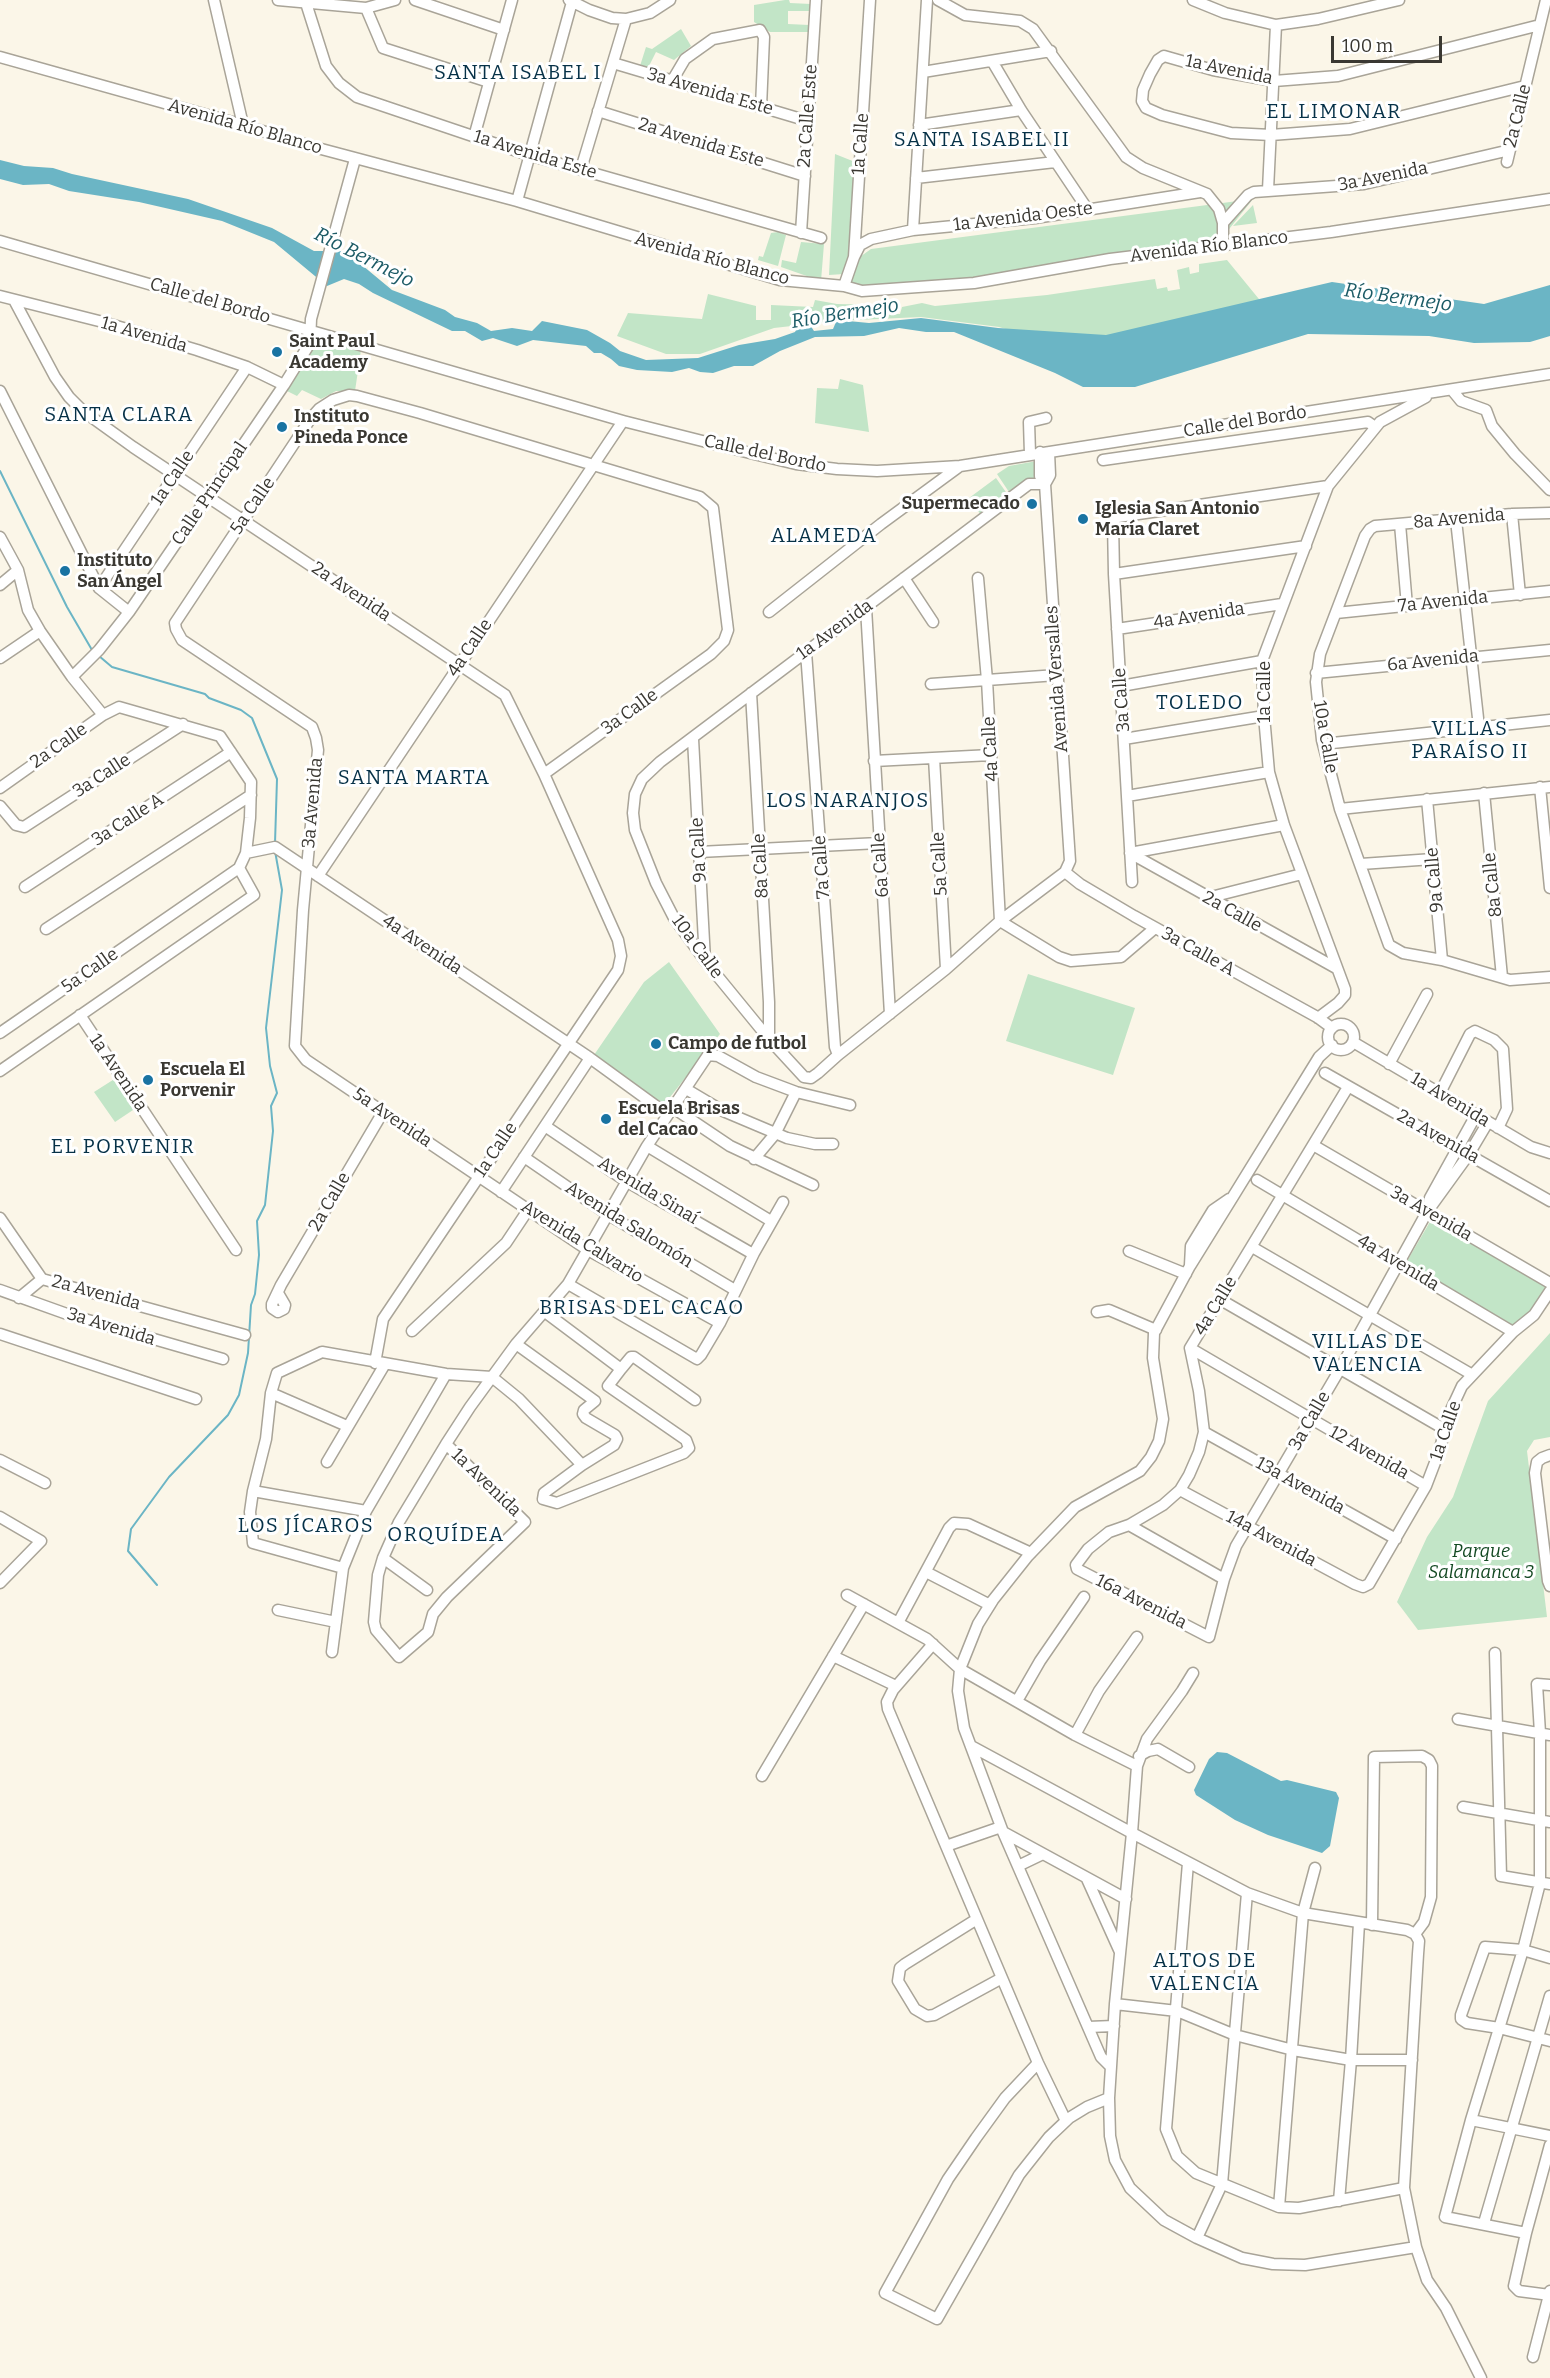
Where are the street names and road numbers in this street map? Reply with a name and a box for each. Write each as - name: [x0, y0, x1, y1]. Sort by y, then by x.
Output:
- street label: 1a Avenida: [1183, 50, 1275, 90]
- street label: 3a Avenida Este: [644, 64, 776, 120]
- street label: 2a Calle Este: [794, 64, 822, 168]
- street label: 2a Calle: [1500, 82, 1536, 150]
- street label: Avenida Río Blanco: [165, 95, 325, 159]
- street label: 1a Calle: [848, 112, 874, 176]
- street label: 2a Avenida Este: [636, 114, 766, 172]
- street label: 1a Avenida Este: [471, 126, 599, 184]
- street label: 3a Avenida: [1336, 158, 1430, 196]
- street label: 1a Avenida Oeste: [952, 198, 1094, 236]
- street label: Avenida Río Blanco: [1129, 227, 1289, 267]
- street label: Avenida Río Blanco: [632, 228, 792, 290]
- street label: Calle del Bordo: [147, 273, 273, 329]
- street label: 1a Avenida: [98, 312, 190, 358]
- street label: Calle del Bordo: [1182, 402, 1308, 442]
- street label: Calle del Bordo: [702, 430, 828, 478]
- street label: Calle Principal: [167, 438, 253, 550]
- street label: 1a Calle: [147, 446, 199, 510]
- street label: 5a Calle: [226, 473, 280, 539]
- street label: 8a Avenida: [1412, 504, 1506, 534]
- street label: 2a Avenida: [307, 558, 395, 626]
- street label: 7a Avenida: [1397, 587, 1489, 617]
- street label: 1a Avenida: [793, 595, 877, 665]
- street label: 4a Avenida: [1152, 598, 1246, 634]
- street label: Avenida Versalles: [1041, 605, 1073, 753]
- street label: 4a Calle: [443, 615, 497, 681]
- street label: 6a Avenida: [1386, 645, 1480, 677]
- street label: 1a Calle: [1254, 661, 1276, 723]
- street label: 3a Calle: [1109, 667, 1135, 733]
- street label: 3a Calle: [598, 684, 662, 740]
- street label: 10a Calle: [1308, 699, 1342, 775]
- street label: 4a Calle: [979, 716, 1003, 782]
- street label: 2a Calle: [26, 719, 92, 773]
- street label: 3a Calle: [69, 749, 135, 803]
- street label: 3a Avenida: [298, 757, 328, 849]
- street label: 3a Calle A: [88, 789, 168, 851]
- street label: 9a Calle: [687, 817, 711, 883]
- street label: 5a Calle: [928, 831, 952, 897]
- street label: 6a Calle: [868, 832, 894, 898]
- street label: 8a Calle: [749, 833, 773, 899]
- street label: 7a Calle: [809, 834, 835, 900]
- street label: 9a Calle: [1421, 847, 1449, 913]
- street label: 8a Calle: [1479, 851, 1507, 919]
- street label: 2a Calle: [1199, 887, 1265, 937]
- street label: 4a Avenida: [378, 910, 466, 980]
- street label: 10a Calle: [667, 911, 727, 983]
- street label: 3a Calle A: [1157, 923, 1239, 981]
- street label: 5a Calle: [57, 944, 123, 998]
- street label: 1a Avenida: [84, 1030, 152, 1116]
- street label: 1a Avenida: [1406, 1068, 1494, 1132]
- street label: 5a Avenida: [348, 1084, 436, 1152]
- street label: 2a Avenida: [1393, 1105, 1483, 1169]
- street label: 1a Calle: [470, 1118, 522, 1182]
- street label: Avenida Sinaí: [594, 1152, 702, 1230]
- street label: 2a Calle: [305, 1169, 355, 1235]
- street label: Avenida Salomón: [561, 1177, 697, 1273]
- street label: 3a Avenida: [1386, 1182, 1476, 1246]
- street label: Avenida Calvario: [517, 1196, 647, 1288]
- street label: 4a Avenida: [1353, 1230, 1443, 1296]
- street label: 2a Avenida: [49, 1271, 143, 1315]
- street label: 4a Calle: [1190, 1272, 1242, 1340]
- street label: 3a Avenida: [64, 1303, 158, 1351]
- street label: 3a Calle: [1285, 1388, 1335, 1454]
- street label: 1a Calle: [1426, 1398, 1466, 1464]
- street label: 12 Avenida: [1325, 1421, 1413, 1485]
- street label: 1a Avenida: [447, 1444, 525, 1522]
- street label: 13a Avenida: [1252, 1453, 1348, 1519]
- street label: 14a Avenida: [1222, 1506, 1320, 1572]
- street label: 16a Avenida: [1092, 1570, 1190, 1634]

